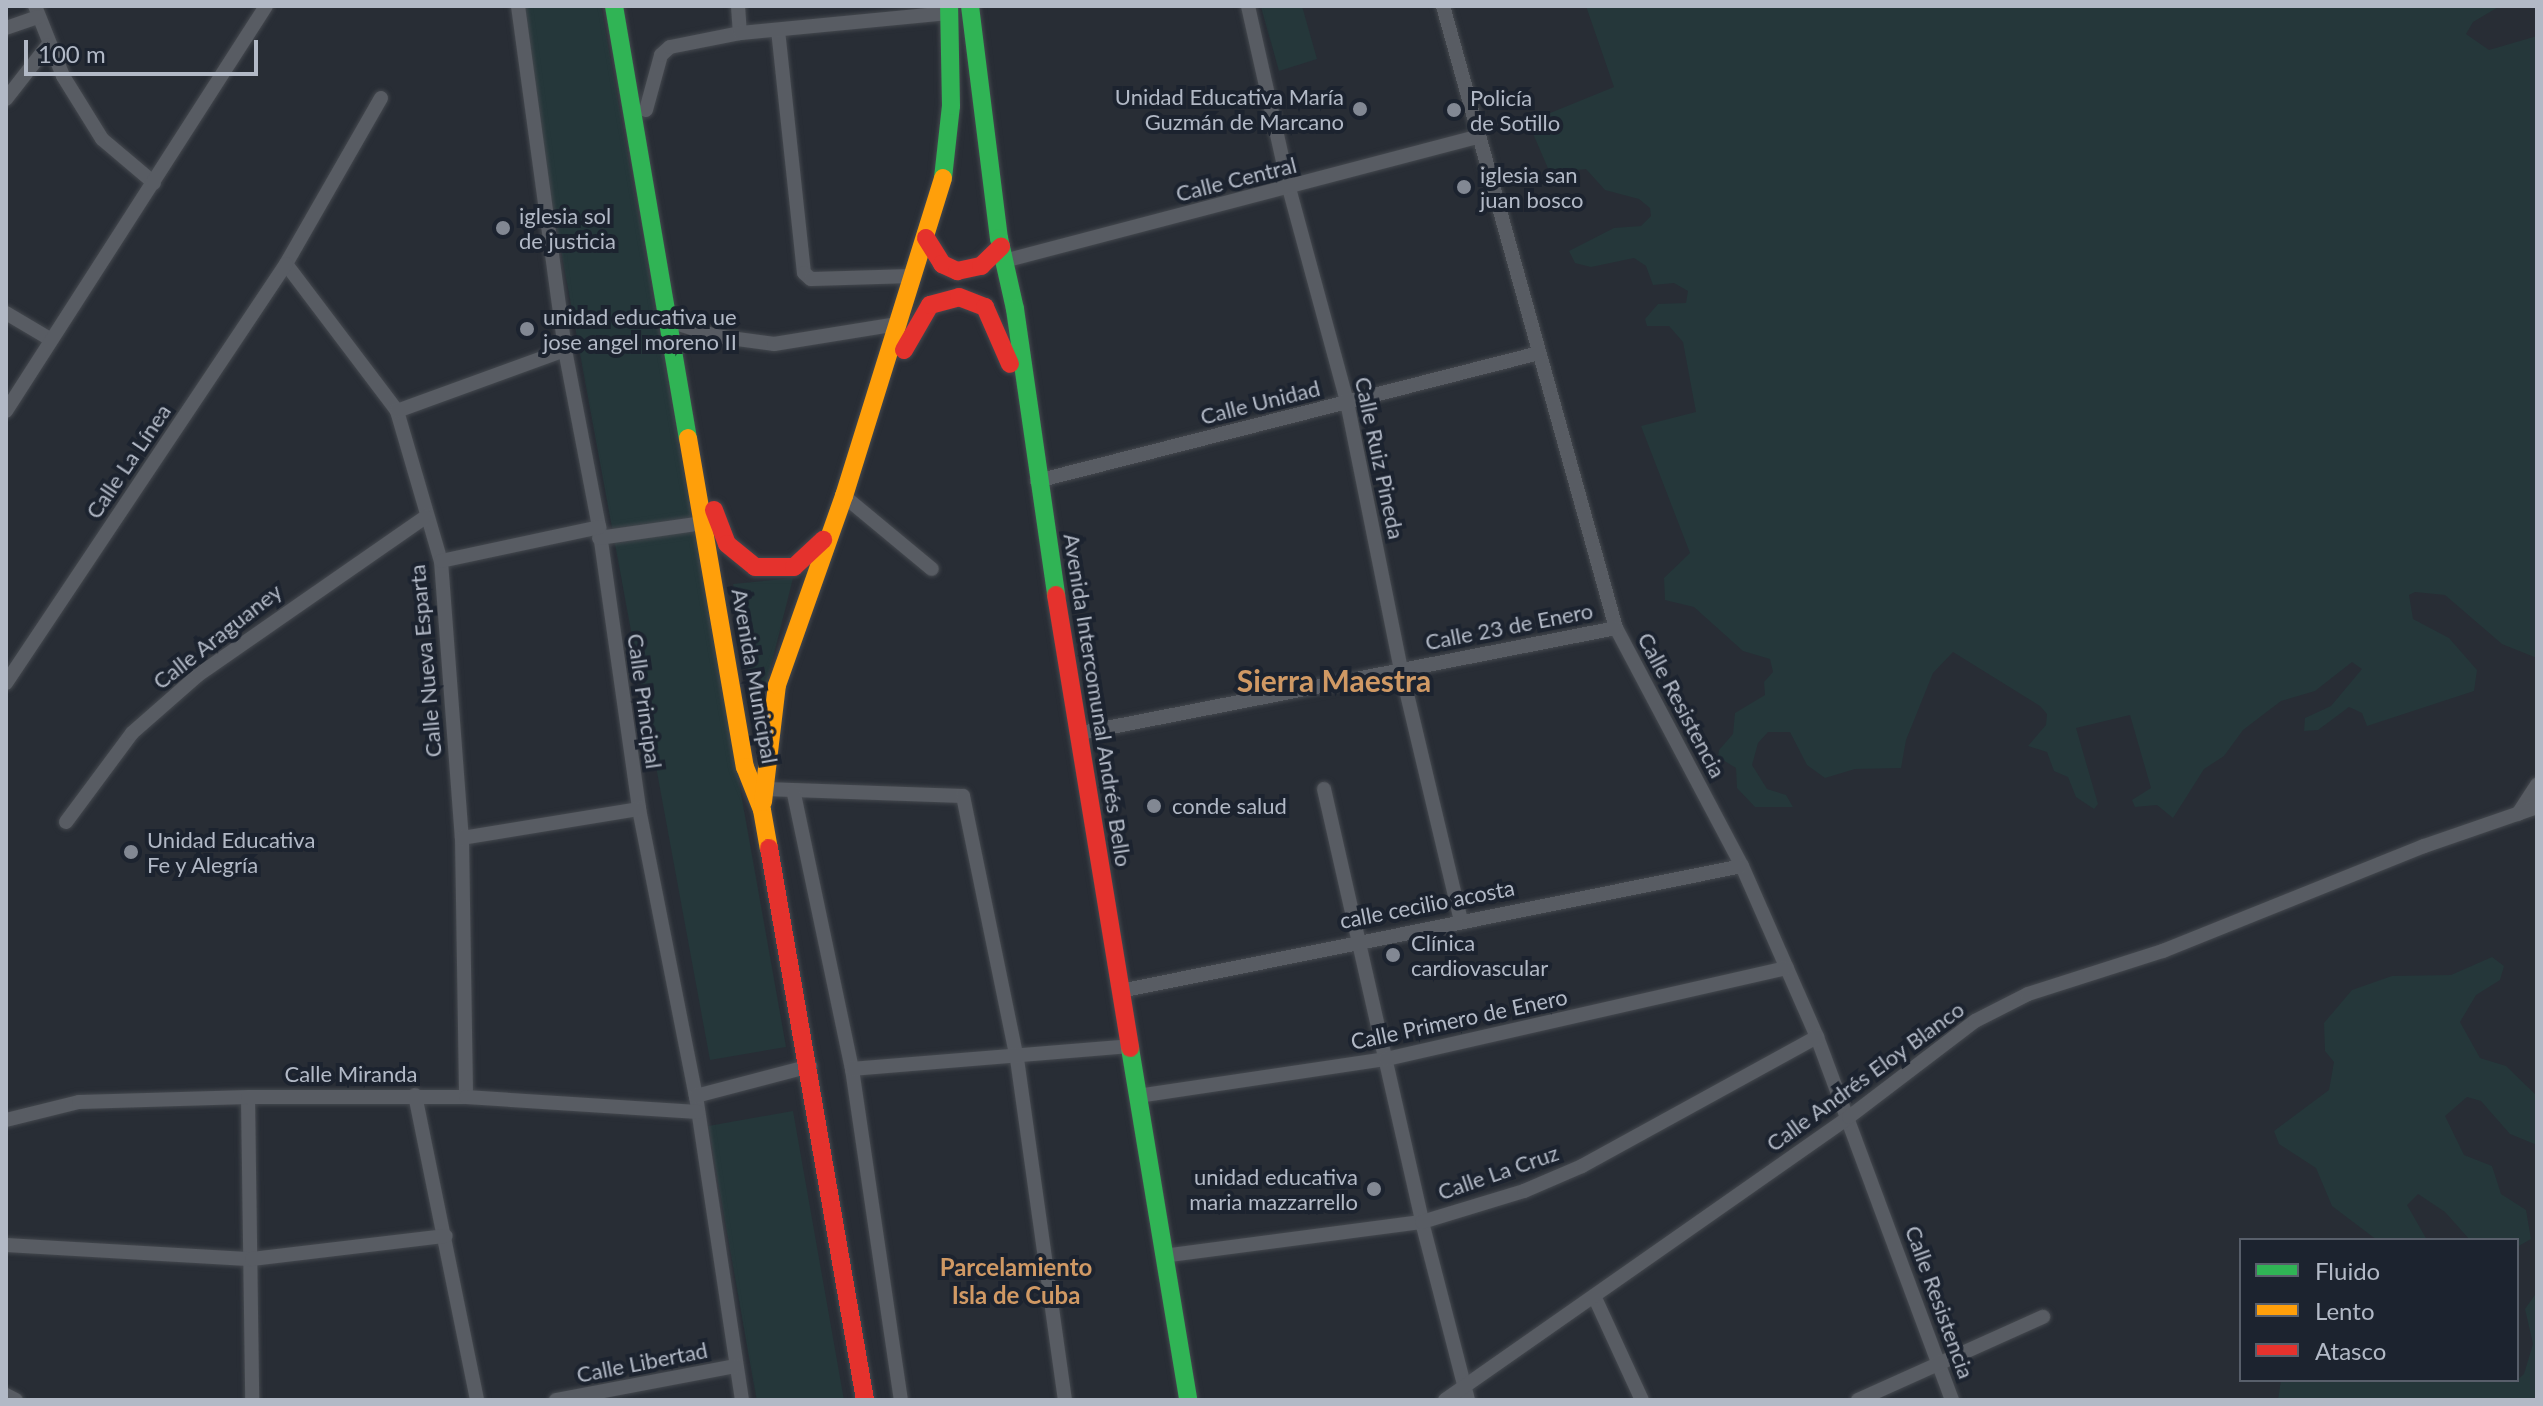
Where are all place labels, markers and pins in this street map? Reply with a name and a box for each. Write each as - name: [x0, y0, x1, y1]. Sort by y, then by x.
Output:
- place label: Unidad Educativa María Guzmán de Marcano: [1115, 83, 1344, 134]
- place label: Policía de Sotillo: [1470, 84, 1560, 136]
- marker: Unidad Educativa María Guzmán de Marcano: [1351, 100, 1369, 118]
- marker: Policía de Sotillo: [1445, 101, 1463, 119]
- place label: iglesia san juan bosco: [1480, 161, 1583, 212]
- marker: iglesia san juan bosco: [1455, 178, 1473, 196]
- place label: iglesia sol de justicia: [519, 202, 616, 254]
- marker: iglesia sol de justicia: [494, 219, 512, 237]
- place label: unidad educativa ue jose angel moreno II: [543, 303, 737, 354]
- marker: unidad educativa ue jose angel moreno II: [518, 320, 536, 338]
- place label: conde salud: [1172, 793, 1287, 819]
- marker: conde salud: [1143, 795, 1165, 817]
- place label: Unidad Educativa Fe y Alegría: [147, 826, 315, 878]
- marker: Unidad Educativa Fe y Alegría: [122, 843, 140, 861]
- place label: Clínica cardiovascular: [1411, 929, 1548, 980]
- marker: Clínica cardiovascular: [1382, 944, 1404, 966]
- place label: unidad educativa maria mazzarrello: [1189, 1163, 1358, 1214]
- marker: unidad educativa maria mazzarrello: [1365, 1180, 1383, 1198]

